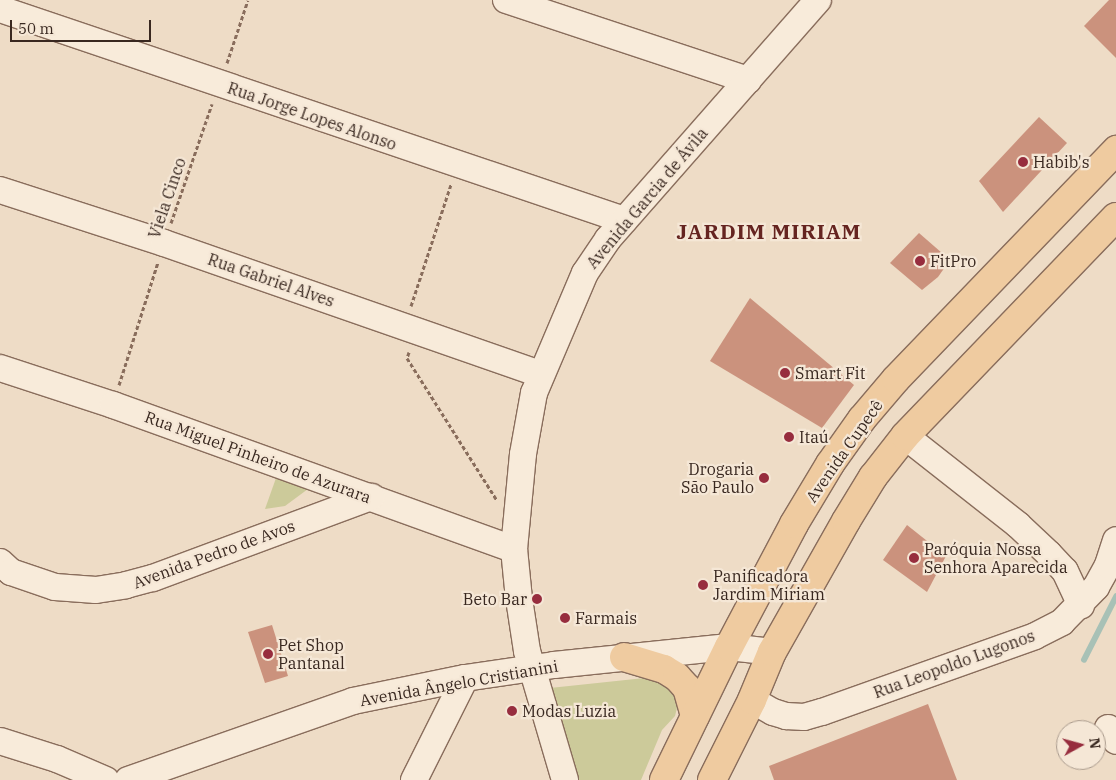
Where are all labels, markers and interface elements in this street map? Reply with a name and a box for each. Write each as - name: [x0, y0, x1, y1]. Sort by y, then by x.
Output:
- scale bar: [12, 10, 154, 42]
- text: 50 m: [18, 19, 54, 38]
- street label: Rua Jorge Lopes Alonso: [225, 78, 399, 154]
- street label: Avenida Garcia de Ávila: [582, 124, 712, 272]
- place label: Habib's: [1033, 152, 1090, 172]
- street label: Viela Cinco: [144, 155, 190, 241]
- marker: Habib's: [1017, 156, 1029, 168]
- district label: JARDIM MIRIAM: [675, 218, 863, 244]
- street label: Rua Gabriel Alves: [205, 249, 337, 311]
- place label: FitPro: [930, 251, 976, 271]
- marker: FitPro: [914, 255, 926, 267]
- place label: Smart Fit: [795, 363, 865, 383]
- marker: Smart Fit: [779, 367, 791, 379]
- street label: Avenida Cupecê: [802, 396, 886, 506]
- street label: Rua Miguel Pinheiro de Azurara: [142, 407, 374, 507]
- place label: Itaú: [799, 427, 829, 447]
- marker: Itaú: [783, 431, 795, 443]
- place label: Drogaria São Paulo: [681, 459, 754, 497]
- marker: Drogaria São Paulo: [758, 472, 770, 484]
- street label: Avenida Pedro de Avos: [130, 516, 298, 592]
- place label: Paróquia Nossa Senhora Aparecida: [924, 539, 1068, 577]
- marker: Paróquia Nossa Senhora Aparecida: [908, 552, 920, 564]
- place label: Panificadora Jardim Miriam: [713, 566, 825, 604]
- marker: Panificadora Jardim Miriam: [697, 579, 709, 591]
- place label: Beto Bar: [463, 589, 527, 609]
- marker: Beto Bar: [531, 593, 543, 605]
- place label: Farmais: [575, 608, 637, 628]
- marker: Farmais: [559, 612, 571, 624]
- street label: Rua Leopoldo Lugonos: [871, 626, 1037, 702]
- place label: Pet Shop Pantanal: [278, 635, 345, 673]
- marker: Pet Shop Pantanal: [262, 648, 274, 660]
- street label: Avenida Ângelo Cristianini: [358, 656, 560, 710]
- place label: Modas Luzia: [522, 701, 616, 721]
- marker: Modas Luzia: [506, 705, 518, 717]
- north arrow: [1056, 720, 1106, 770]
- text: N: [1085, 737, 1105, 750]

